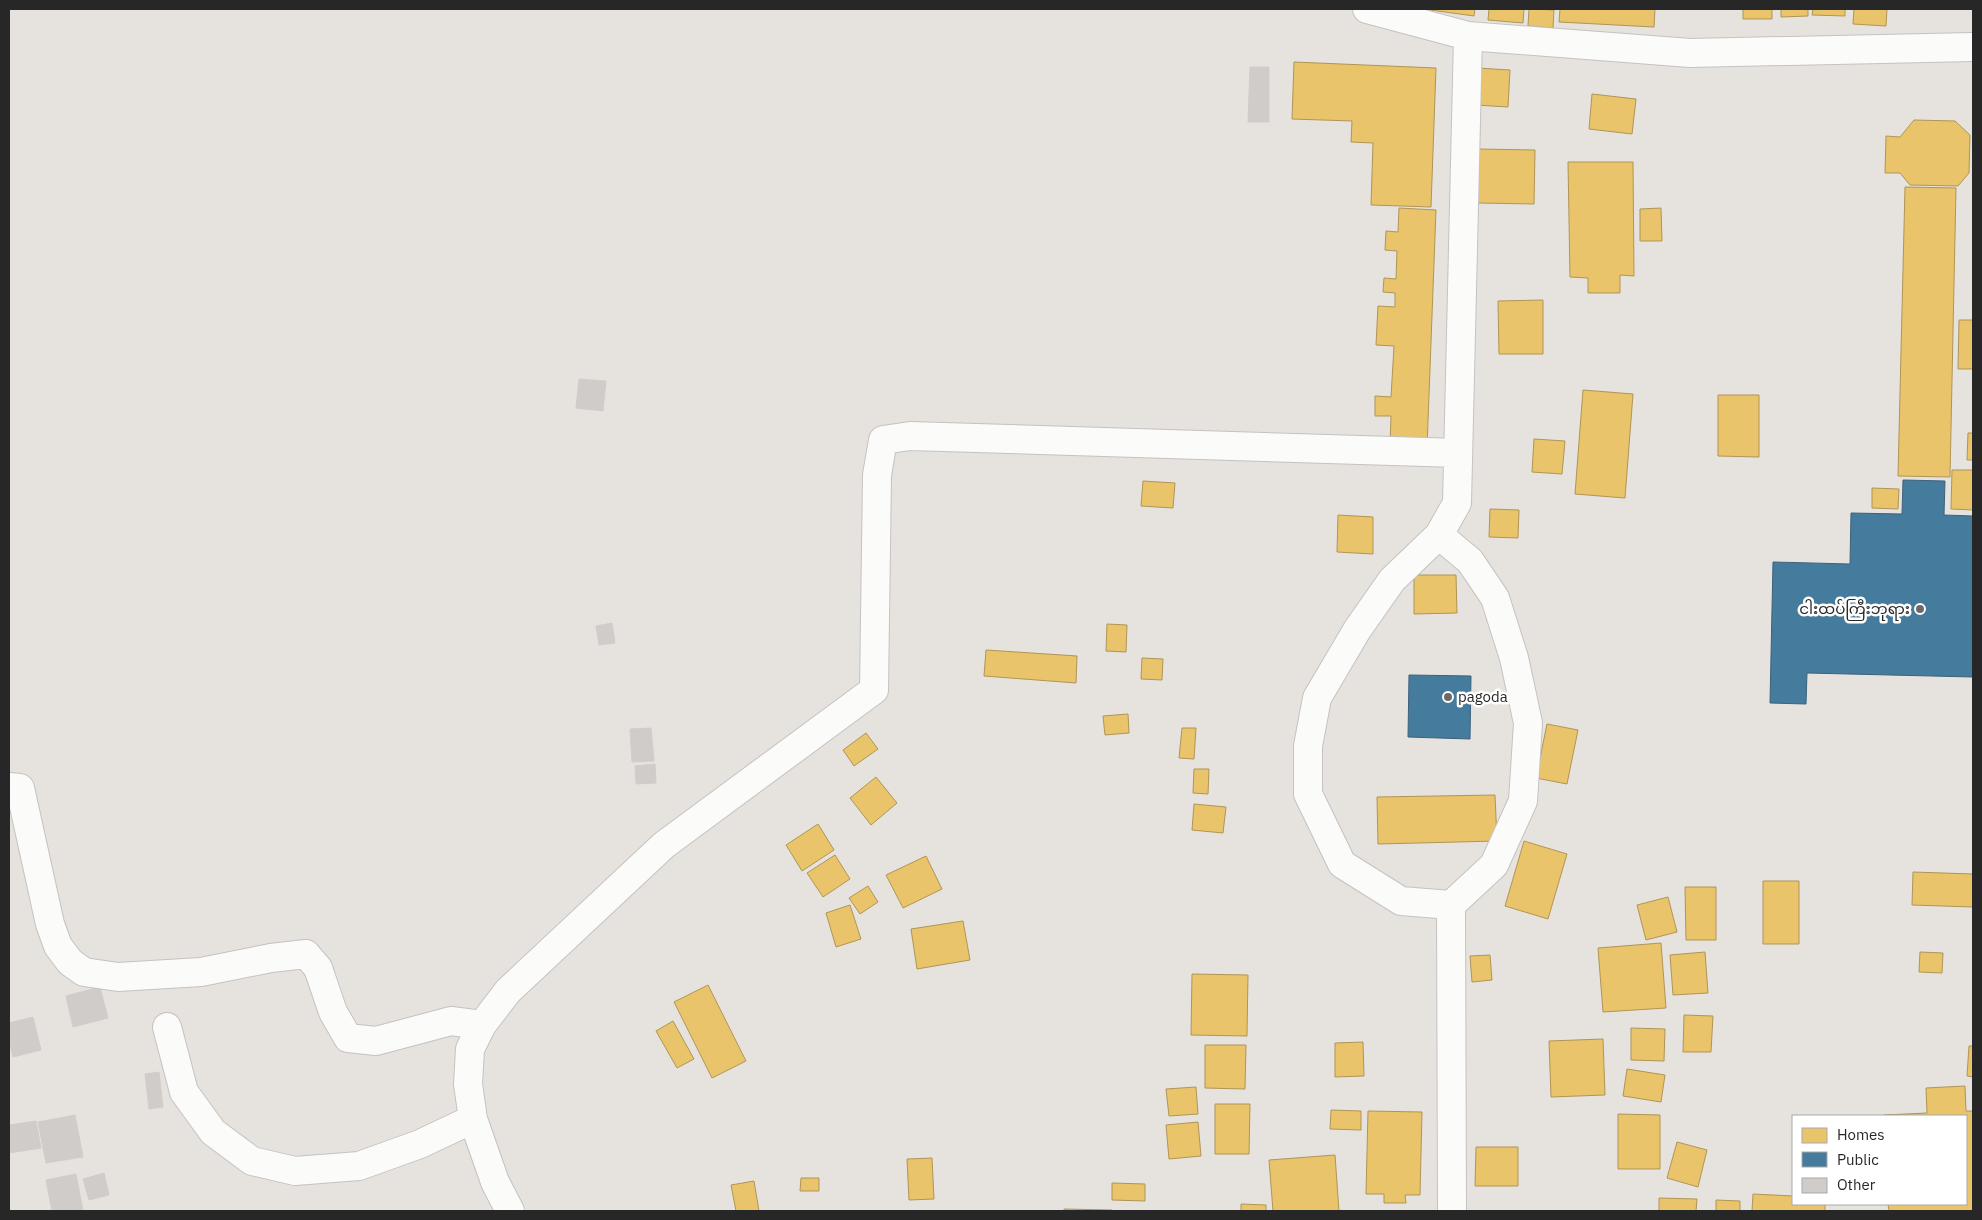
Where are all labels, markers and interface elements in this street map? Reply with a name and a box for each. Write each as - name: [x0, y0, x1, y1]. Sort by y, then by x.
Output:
- place label: ငါးထပ်ကြီးဘုရား: [1799, 599, 1910, 621]
- marker: ငါးထပ်ကြီးဘုရား: [1914, 603, 1926, 615]
- place label: pagoda: [1458, 687, 1508, 706]
- marker: pagoda: [1442, 691, 1454, 703]
- legend: [1792, 1115, 1967, 1205]
- text: Homes: [1837, 1125, 1885, 1144]
- text: Public: [1837, 1150, 1879, 1169]
- text: Other: [1837, 1175, 1876, 1194]

